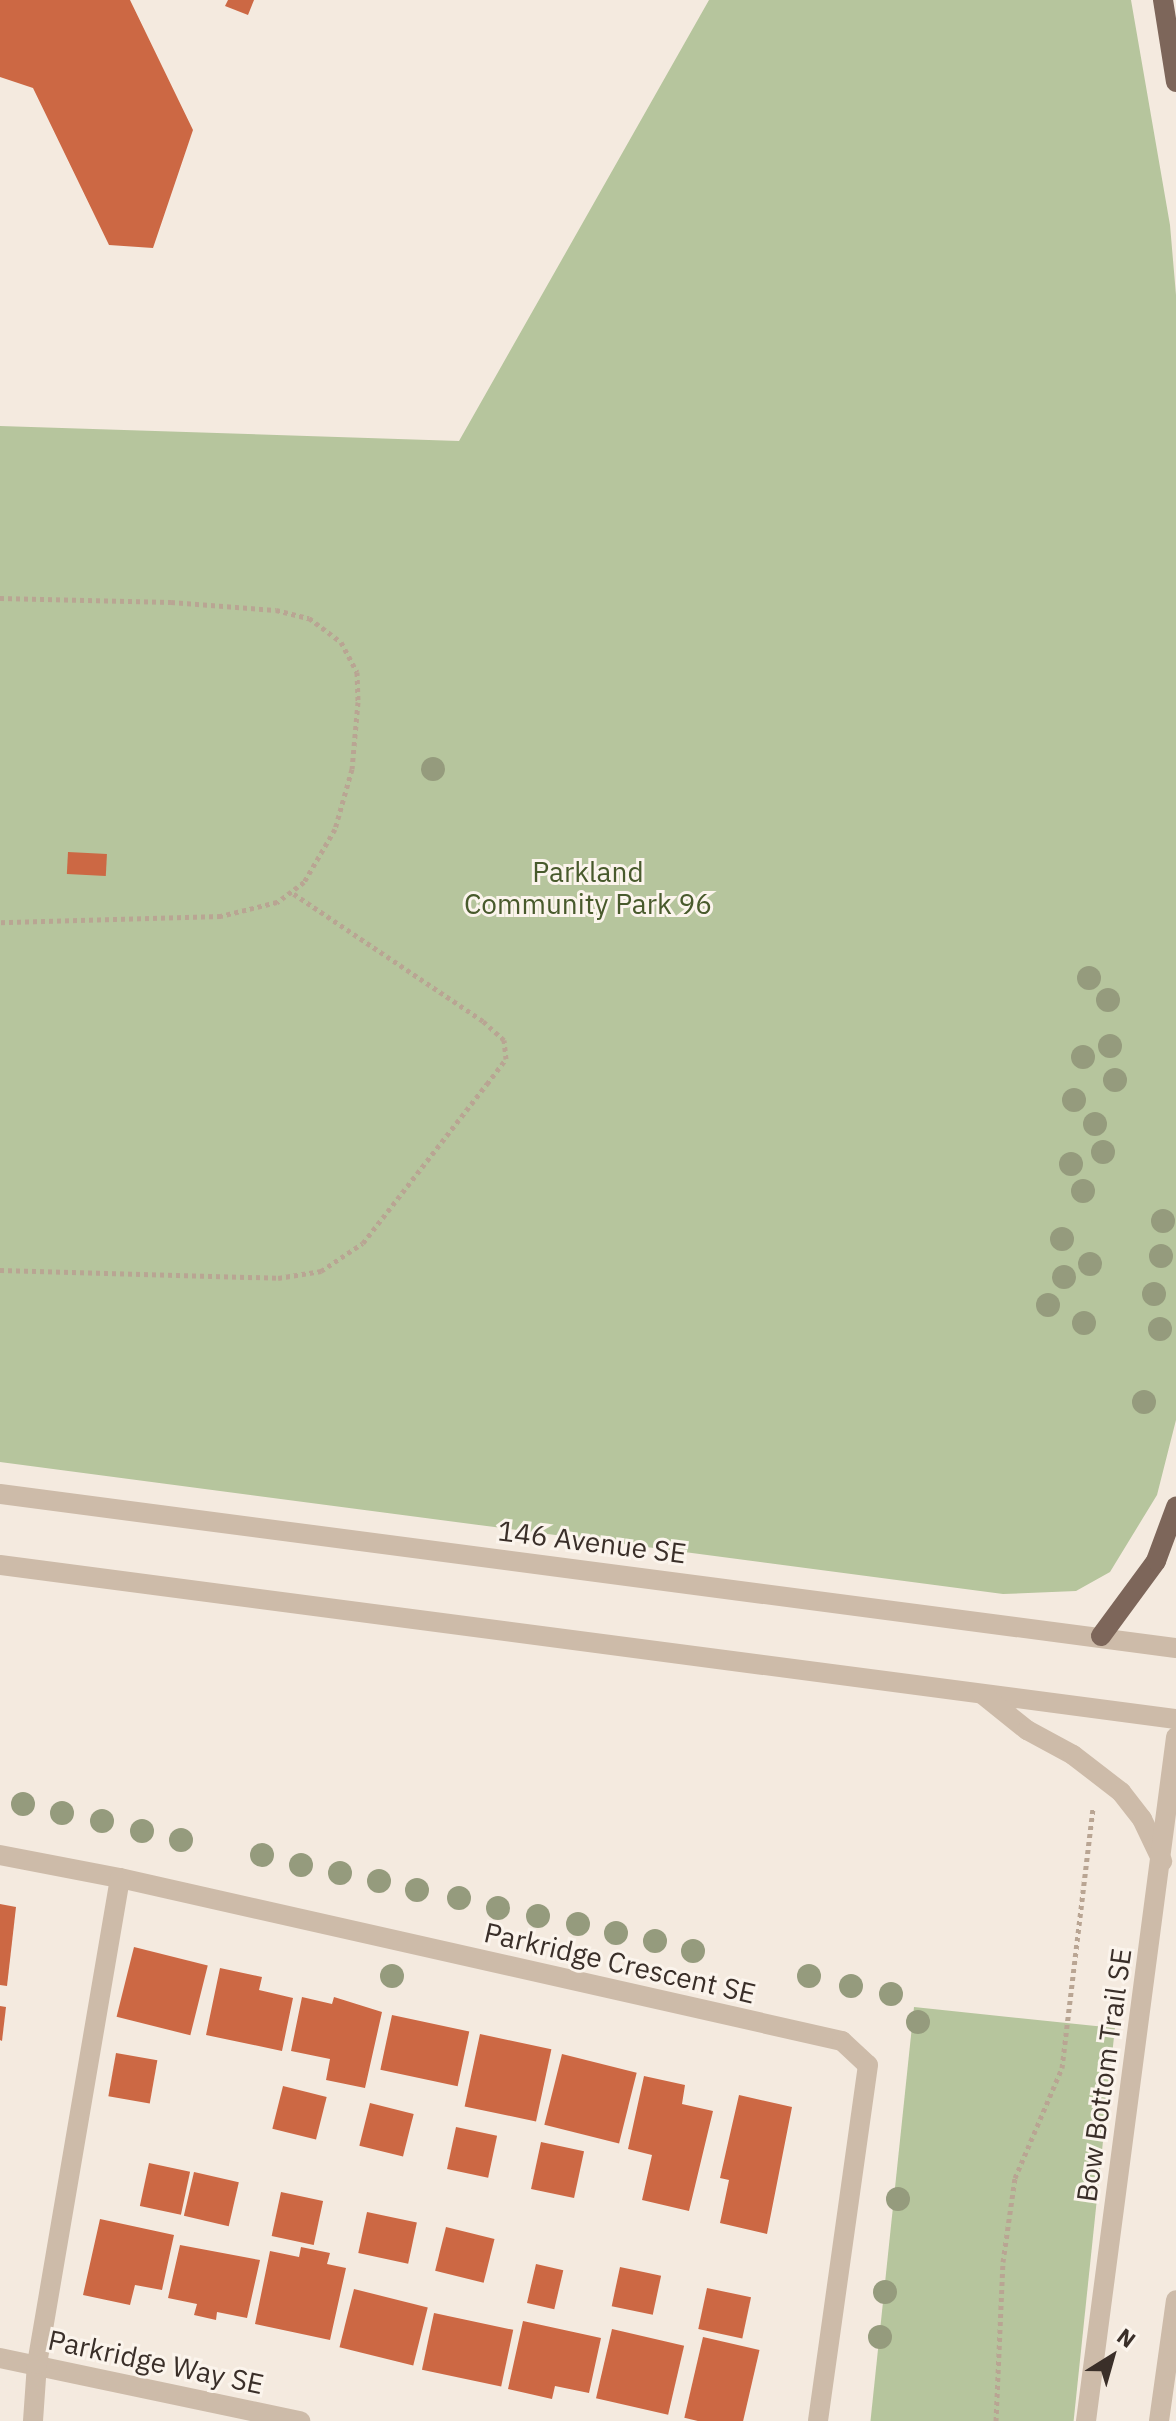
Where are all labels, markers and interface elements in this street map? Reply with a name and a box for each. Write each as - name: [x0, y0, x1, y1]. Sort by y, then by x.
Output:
- park label: Parkland Community Park 96: [464, 855, 712, 921]
- street label: 146 Avenue SE: [496, 1514, 688, 1570]
- street label: Parkridge Crescent SE: [481, 1915, 759, 2011]
- street label: Bow Bottom Trail SE: [1070, 1946, 1138, 2204]
- north arrow: [1072, 2317, 1152, 2397]
- text: N: [1112, 2321, 1142, 2354]
- street label: Parkridge Way SE: [45, 2323, 267, 2401]

